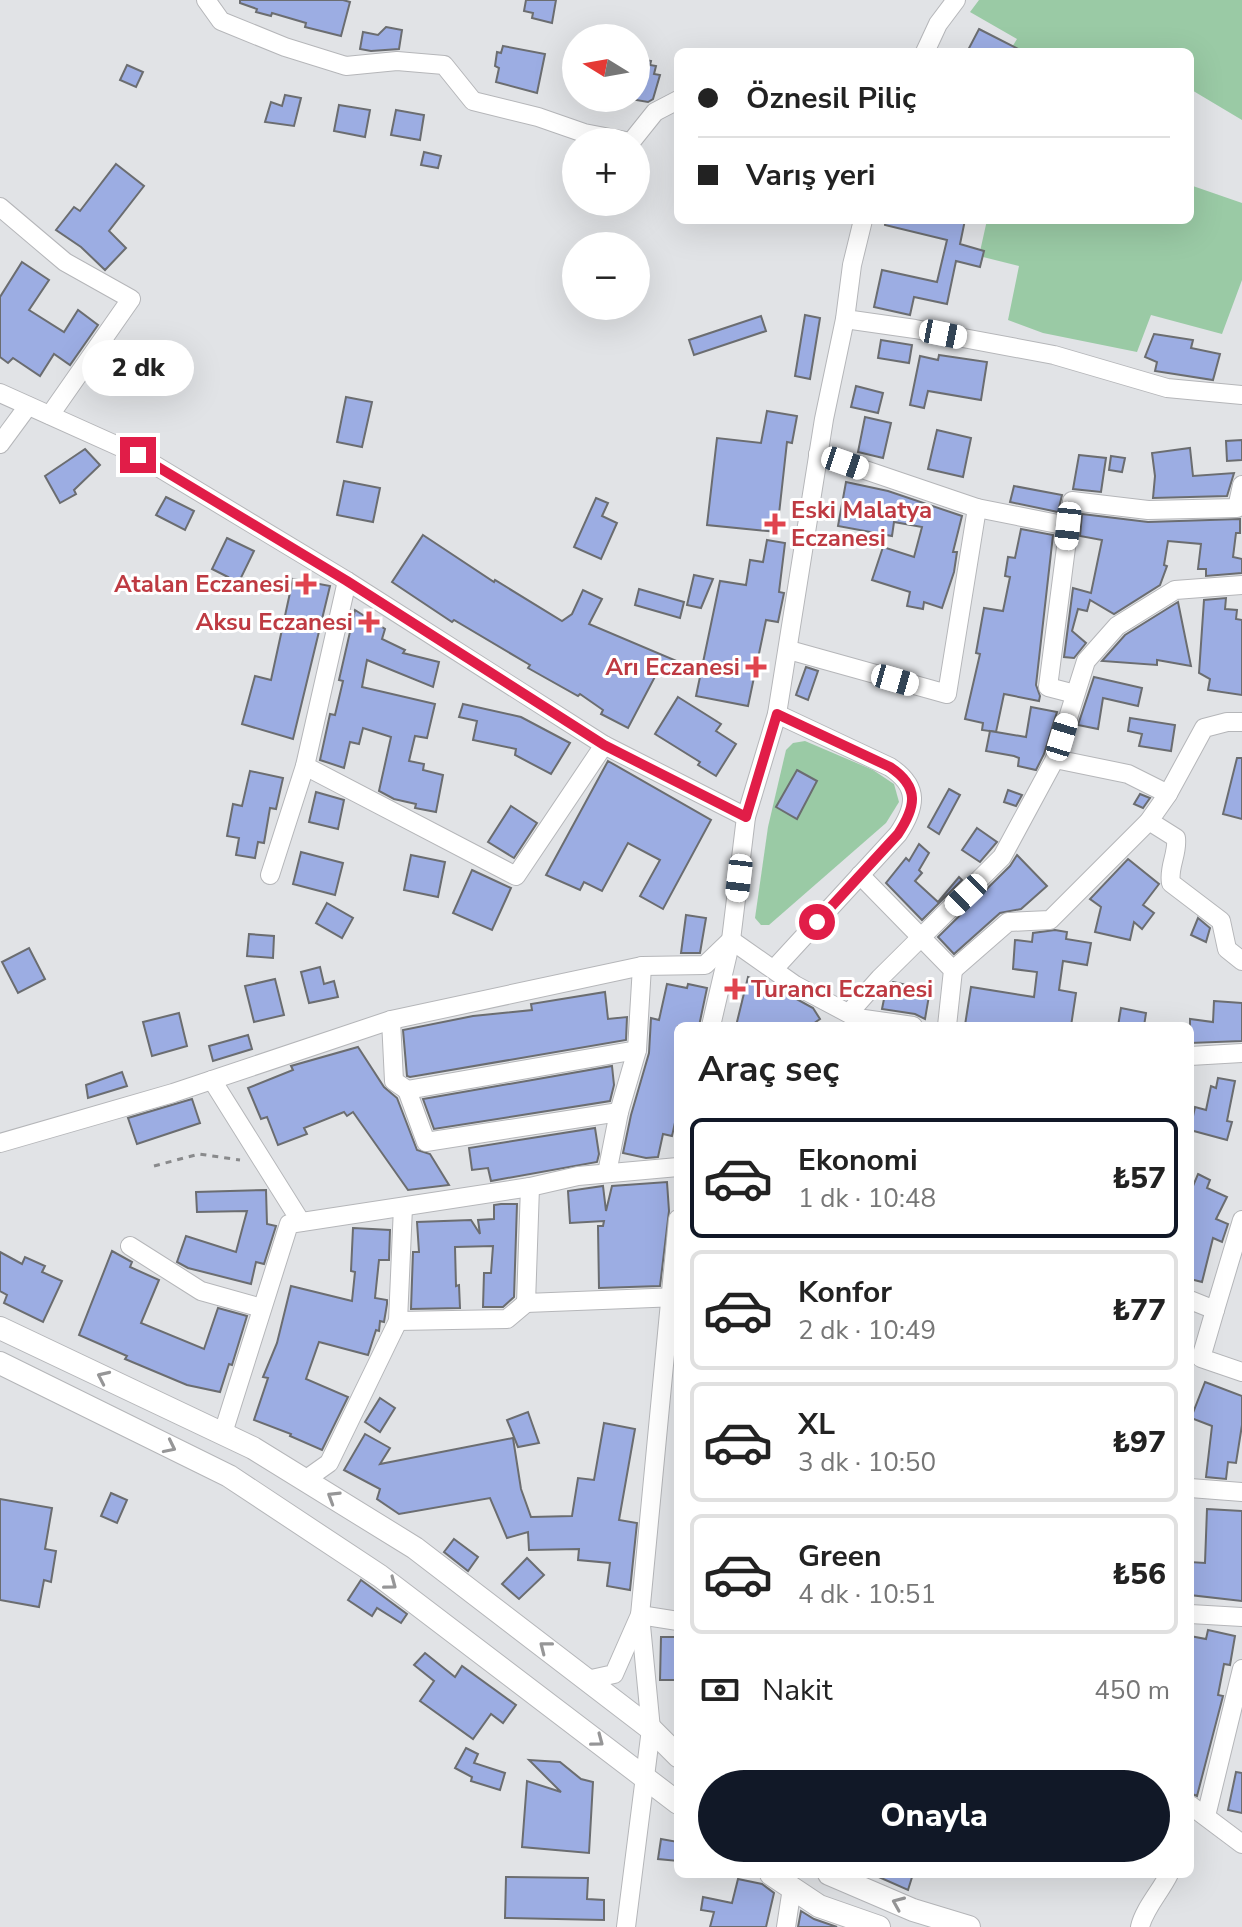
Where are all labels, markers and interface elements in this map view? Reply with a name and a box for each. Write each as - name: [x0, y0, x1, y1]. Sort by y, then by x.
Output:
- north arrow: [562, 24, 650, 112]
- map controls: [562, 24, 650, 320]
- text: Öznesil Piliç: [746, 78, 916, 119]
- button: +: [562, 128, 650, 216]
- text: Varış yeri: [746, 155, 875, 196]
- button: −: [562, 232, 650, 320]
- car: [917, 318, 969, 350]
- callout: 2 dk: [82, 339, 194, 395]
- text: 2 dk: [111, 350, 165, 385]
- route end: [120, 437, 156, 473]
- car: [818, 444, 872, 482]
- place label: Eski Malatya Eczanesi: [791, 494, 932, 554]
- car: [1054, 501, 1082, 551]
- marker: Eski Malatya Eczanesi: [766, 515, 784, 533]
- place label: Atalan Eczanesi: [114, 568, 290, 600]
- marker: Atalan Eczanesi: [297, 575, 315, 593]
- place label: Aksu Eczanesi: [196, 606, 353, 638]
- marker: Aksu Eczanesi: [360, 613, 378, 631]
- place label: Arı Eczanesi: [605, 651, 740, 683]
- marker: Arı Eczanesi: [747, 658, 765, 676]
- car: [869, 662, 921, 698]
- car: [1044, 711, 1080, 763]
- car: [724, 853, 754, 903]
- car: [940, 870, 992, 920]
- route start: [799, 904, 835, 940]
- place label: Turancı Eczanesi: [751, 973, 933, 1005]
- marker: Turancı Eczanesi: [726, 980, 744, 998]
- text: Araç seç: [698, 1045, 839, 1094]
- text: Ekonomi: [798, 1140, 918, 1181]
- icon: car: [702, 1142, 774, 1214]
- text: ₺57: [1112, 1158, 1166, 1199]
- text: 1 dk · 10:48: [798, 1181, 936, 1216]
- text: Konfor: [798, 1272, 892, 1313]
- icon: car: [702, 1274, 774, 1346]
- text: ₺77: [1112, 1290, 1166, 1331]
- text: 2 dk · 10:49: [798, 1313, 936, 1348]
- one-way arrow: [97, 1371, 111, 1387]
- text: XL: [798, 1404, 835, 1445]
- icon: car: [702, 1406, 774, 1478]
- text: ₺97: [1112, 1422, 1166, 1463]
- one-way arrow: [162, 1437, 177, 1453]
- text: 3 dk · 10:50: [798, 1445, 936, 1480]
- one-way arrow: [327, 1491, 342, 1507]
- text: Green: [798, 1536, 882, 1577]
- icon: car: [702, 1538, 774, 1610]
- text: ₺56: [1112, 1554, 1166, 1595]
- one-way arrow: [382, 1575, 396, 1589]
- text: 4 dk · 10:51: [798, 1577, 936, 1612]
- one-way arrow: [539, 1643, 554, 1657]
- icon: cash: [698, 1668, 742, 1712]
- text: Nakit: [762, 1670, 833, 1711]
- text: 450 m: [1094, 1673, 1170, 1708]
- one-way arrow: [589, 1731, 604, 1745]
- button: Onayla: [698, 1770, 1170, 1862]
- one-way arrow: [892, 1897, 906, 1913]

